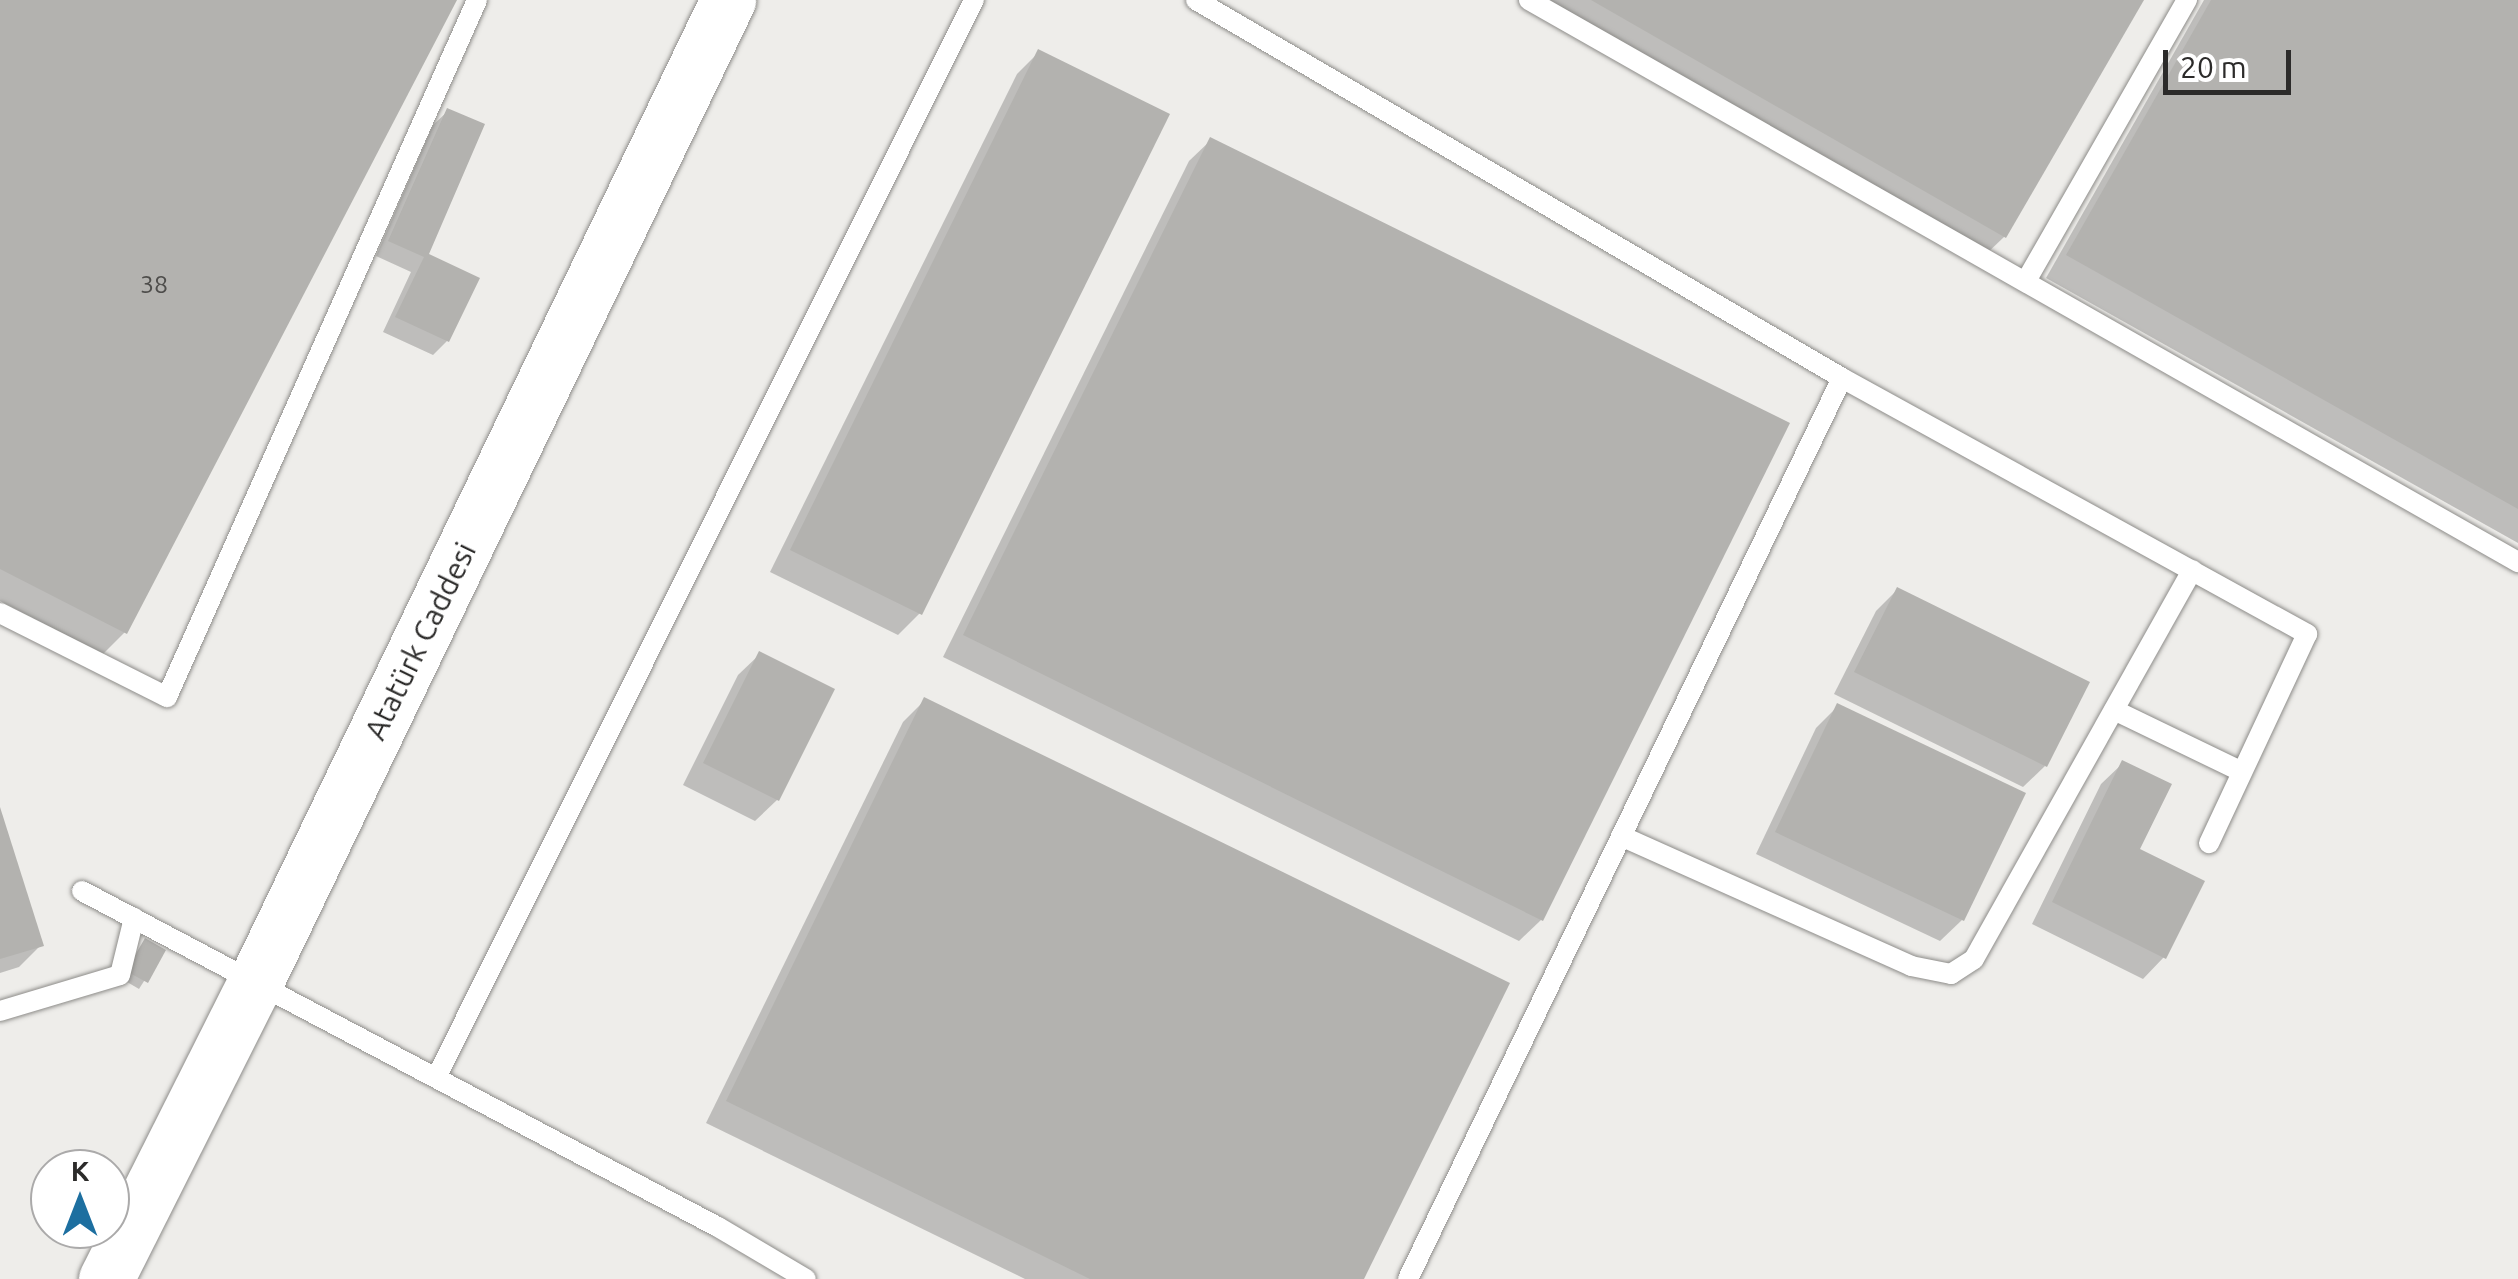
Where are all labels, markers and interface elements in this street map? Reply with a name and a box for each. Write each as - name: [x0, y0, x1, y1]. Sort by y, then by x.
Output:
- scale bar: [2168, 30, 2296, 92]
- text: 20 m: [2180, 50, 2247, 84]
- house number: 38: [140, 269, 168, 299]
- street label: Atatürk Caddesi: [357, 537, 483, 745]
- north arrow: [30, 1149, 130, 1249]
- text: K: [71, 1155, 89, 1186]

